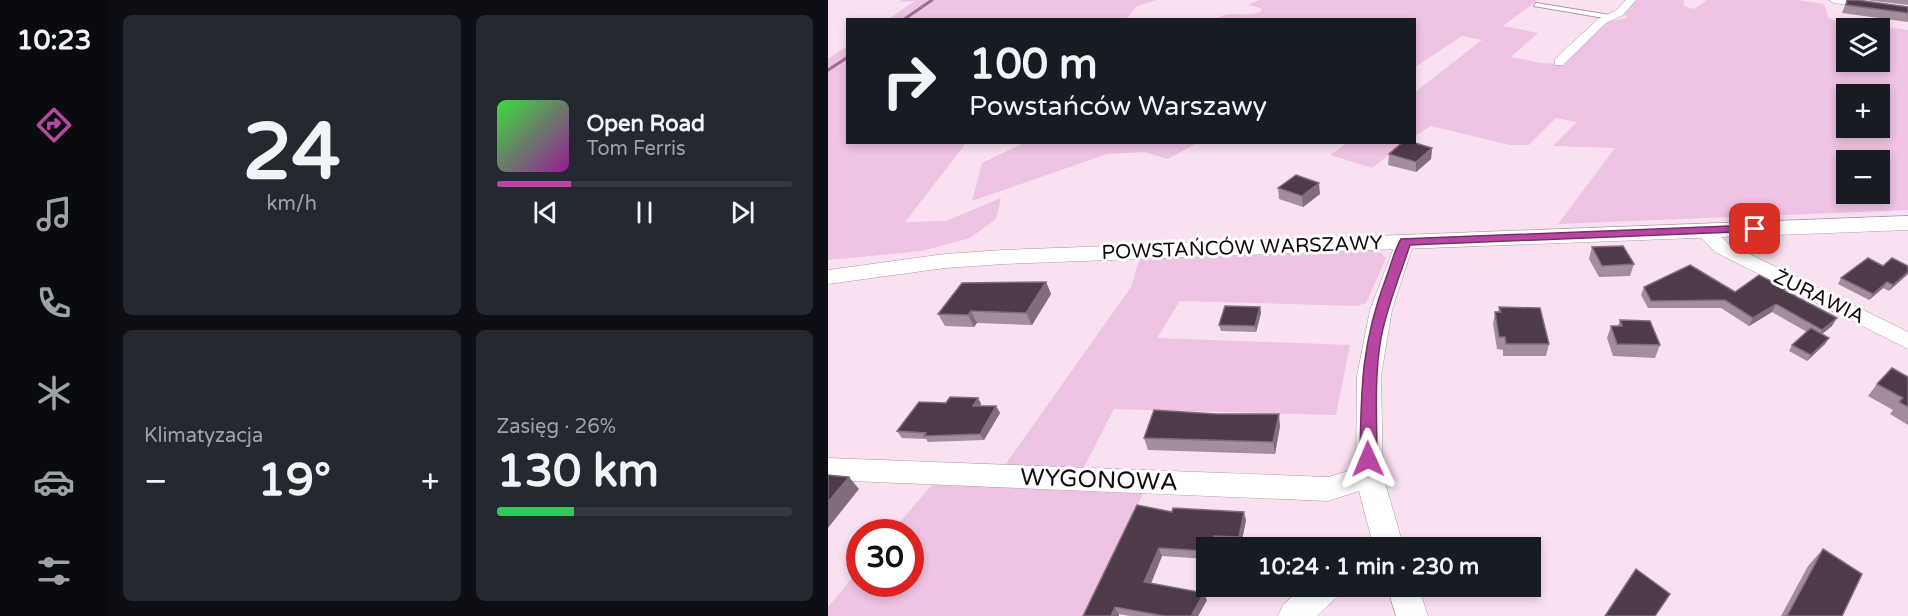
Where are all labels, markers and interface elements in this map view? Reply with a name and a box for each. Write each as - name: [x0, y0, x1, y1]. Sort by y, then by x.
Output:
- map controls: [1836, 18, 1890, 204]
- button: layers: [1836, 18, 1890, 72]
- text: 10:23: [17, 24, 91, 57]
- text: 100 m: [969, 39, 1098, 90]
- icon: right: [870, 42, 948, 120]
- button: +: [1836, 84, 1890, 138]
- text: Powstańców Warszawy: [969, 90, 1267, 123]
- icon: directions: [33, 104, 75, 146]
- text: 24: [243, 106, 341, 200]
- text: Open Road: [587, 111, 705, 137]
- text: Tom Ferris: [587, 137, 686, 161]
- button: −: [1836, 150, 1890, 204]
- text: km/h: [267, 192, 317, 216]
- icon: music: [33, 193, 75, 235]
- icon: previous: [529, 196, 562, 229]
- icon: pause: [628, 196, 661, 229]
- icon: next: [726, 196, 759, 229]
- pin: [1729, 203, 1780, 254]
- icon: arrive: [1738, 212, 1771, 245]
- street label: POWSTAŃCÓW WARSZAWY: [1101, 230, 1383, 265]
- street label: ŻURAWIA: [1770, 265, 1868, 329]
- icon: phone: [33, 282, 75, 324]
- icon: climate: [33, 372, 75, 414]
- text: Zasięg · 26%: [497, 415, 616, 439]
- text: Klimatyzacja: [144, 424, 263, 448]
- position arrow: [1336, 427, 1400, 491]
- text: 130 km: [497, 445, 659, 499]
- text: 19°: [257, 454, 331, 508]
- icon: car: [33, 461, 75, 503]
- text: −: [144, 462, 168, 501]
- text: +: [421, 462, 439, 501]
- street label: WYGONOWA: [1020, 463, 1178, 497]
- speed limit sign: 30: [846, 519, 924, 597]
- icon: filters: [33, 550, 75, 592]
- text: 10:24 · 1 min · 230 m: [1258, 554, 1479, 580]

